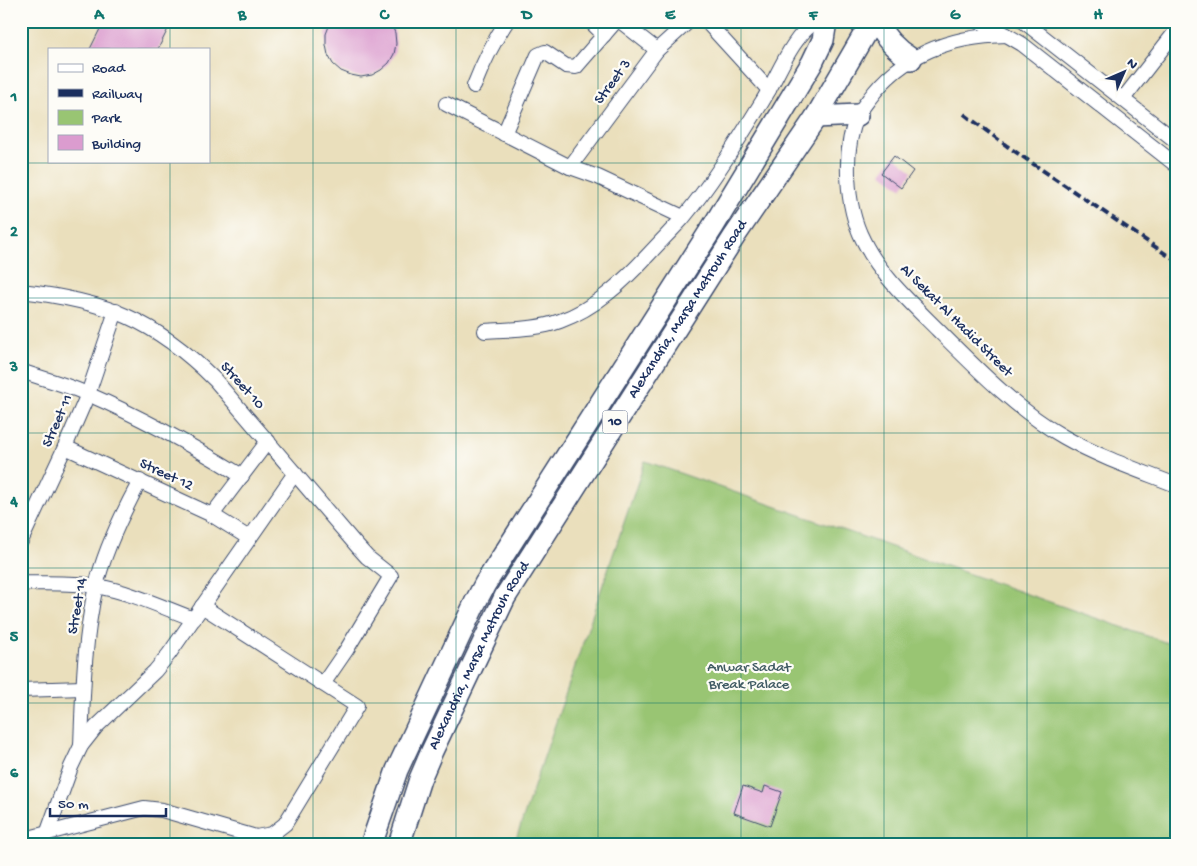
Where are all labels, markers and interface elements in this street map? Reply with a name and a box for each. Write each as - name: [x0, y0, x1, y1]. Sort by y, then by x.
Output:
- text: A: [93, 7, 105, 26]
- text: B: [237, 7, 247, 26]
- text: C: [379, 7, 390, 26]
- text: D: [520, 7, 533, 26]
- text: E: [665, 7, 676, 26]
- text: F: [808, 7, 819, 26]
- text: G: [950, 7, 961, 26]
- text: H: [1093, 7, 1103, 26]
- legend: [48, 48, 210, 162]
- north arrow: [1100, 48, 1150, 98]
- text: N: [1122, 55, 1141, 74]
- street label: Street 3: [591, 56, 635, 108]
- text: Road: [92, 60, 126, 78]
- text: Railway: [92, 86, 143, 104]
- text: 1: [10, 89, 17, 108]
- text: Park: [91, 110, 122, 128]
- text: Building: [91, 136, 141, 154]
- street label: Alexandria, Marsa Matrouh Road: [624, 216, 752, 402]
- text: 2: [10, 224, 18, 243]
- street label: Al Sekat Al Hadid Street: [896, 261, 1017, 382]
- street label: Street 10: [216, 358, 268, 414]
- text: 3: [9, 359, 18, 378]
- street label: Street 11: [38, 392, 78, 450]
- road number: 10: [602, 411, 628, 434]
- street label: Street 12: [136, 455, 196, 495]
- text: 4: [9, 494, 18, 513]
- street label: Alexandria, Marsa Matrouh Road: [425, 557, 535, 753]
- street label: Street 14: [64, 577, 92, 635]
- text: 5: [10, 629, 19, 648]
- park label: Anwar Sadat Break Palace: [707, 659, 793, 694]
- text: 6: [10, 765, 19, 784]
- scale bar: [50, 786, 166, 818]
- text: 50 m: [58, 796, 89, 814]

